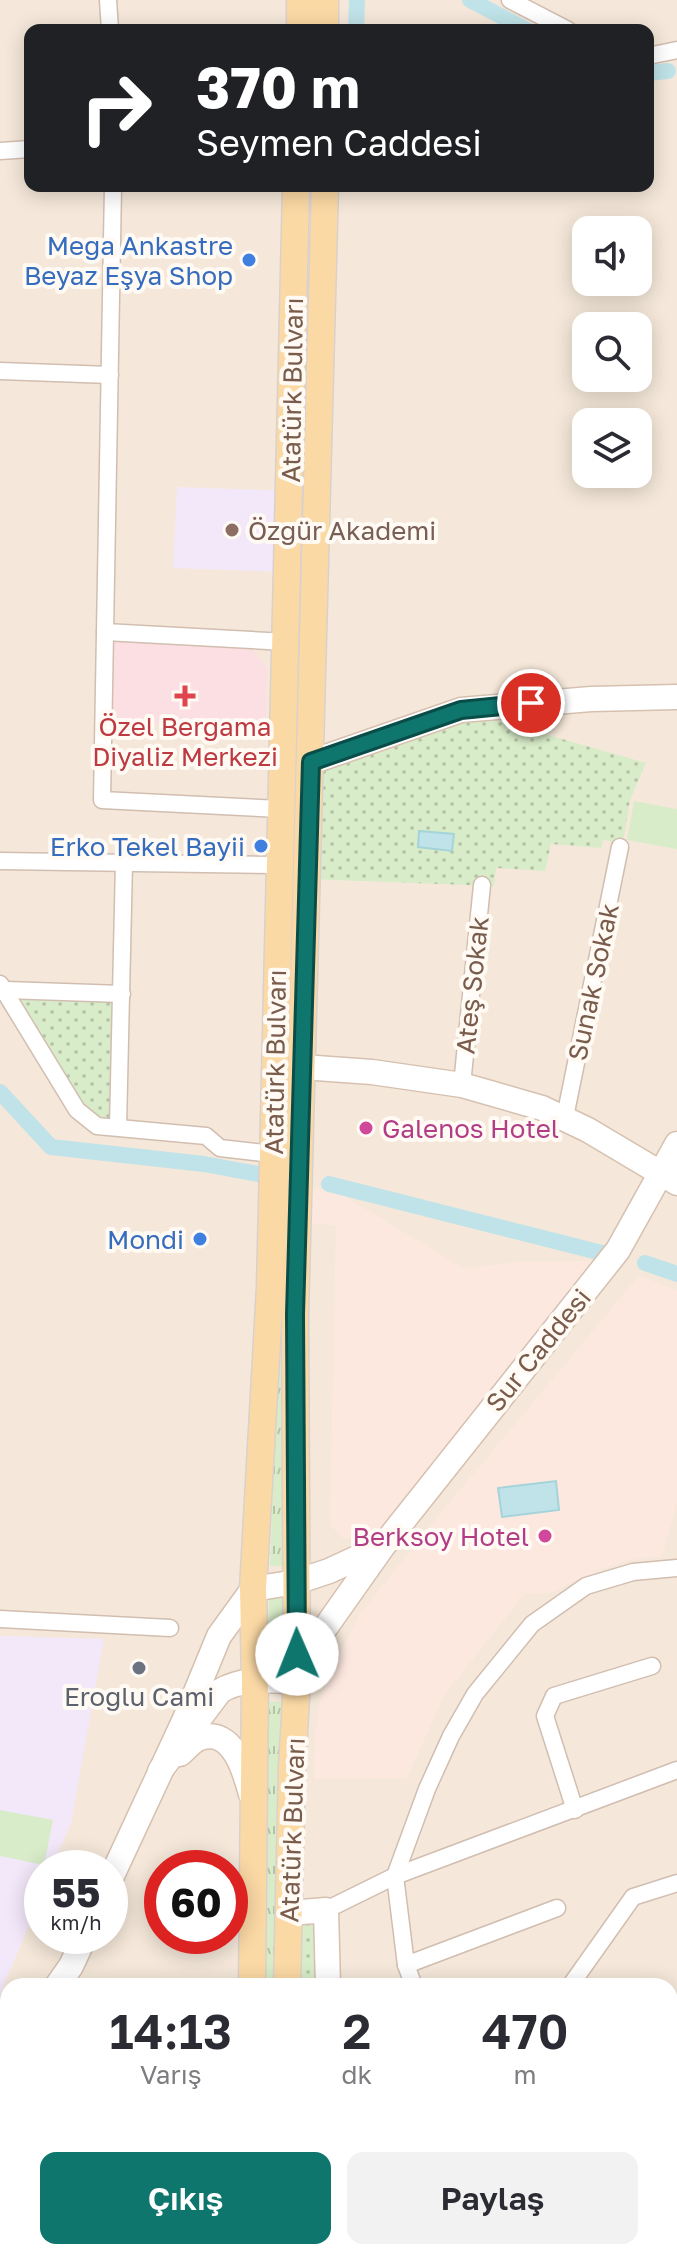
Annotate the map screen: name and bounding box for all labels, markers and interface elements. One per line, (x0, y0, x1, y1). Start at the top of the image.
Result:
text: 370 m (196, 53, 360, 120)
icon: right (64, 56, 168, 160)
text: Seymen Caddesi (196, 121, 482, 164)
map controls (572, 216, 652, 488)
button: sound (572, 216, 652, 296)
place label: Mega Ankastre Beyaz Eşya Shop (24, 230, 233, 291)
marker: Mega Ankastre Beyaz Eşya Shop (240, 251, 258, 269)
street label: Atatürk Bulvarı (275, 297, 309, 483)
button: search (572, 312, 652, 392)
button: layers (572, 408, 652, 488)
place label: Özgür Akademi (248, 515, 436, 546)
marker: Özgür Akademi (223, 521, 241, 539)
pin (497, 669, 565, 737)
icon: arrive (509, 681, 553, 725)
marker: Özel Bergama Diyaliz Merkezi (174, 685, 196, 707)
place label: Özel Bergama Diyaliz Merkezi (92, 711, 278, 772)
place label: Erko Tekel Bayii (50, 831, 245, 862)
marker: Erko Tekel Bayii (252, 837, 270, 855)
street label: Sunak Sokak (561, 900, 625, 1064)
street label: Ateş Sokak (449, 914, 495, 1055)
street label: Atatürk Bulvarı (258, 969, 292, 1155)
place label: Galenos Hotel (382, 1113, 559, 1144)
marker: Galenos Hotel (357, 1119, 375, 1137)
place label: Mondi (107, 1224, 184, 1255)
marker: Mondi (191, 1230, 209, 1248)
street label: Sur Caddesi (479, 1282, 597, 1418)
place label: Berksoy Hotel (353, 1521, 529, 1552)
marker: Berksoy Hotel (536, 1527, 554, 1545)
position arrow (255, 1612, 339, 1696)
marker: Eroğlu Cami (130, 1659, 148, 1677)
place label: Eroğlu Cami (64, 1681, 214, 1712)
street label: Atatürk Bulvarı (273, 1737, 311, 1923)
speed limit sign: 60 (144, 1850, 248, 1954)
text: 55 (52, 1868, 100, 1916)
text: km/h (51, 1910, 101, 1934)
text: 14:13 (110, 2002, 232, 2060)
text: 2 (342, 2002, 371, 2060)
text: 470 (482, 2002, 568, 2060)
text: Varış (140, 2059, 201, 2090)
text: dk (341, 2059, 372, 2090)
text: m (514, 2059, 537, 2090)
button: Çıkış (40, 2152, 331, 2244)
button: Paylaş (347, 2152, 638, 2244)

